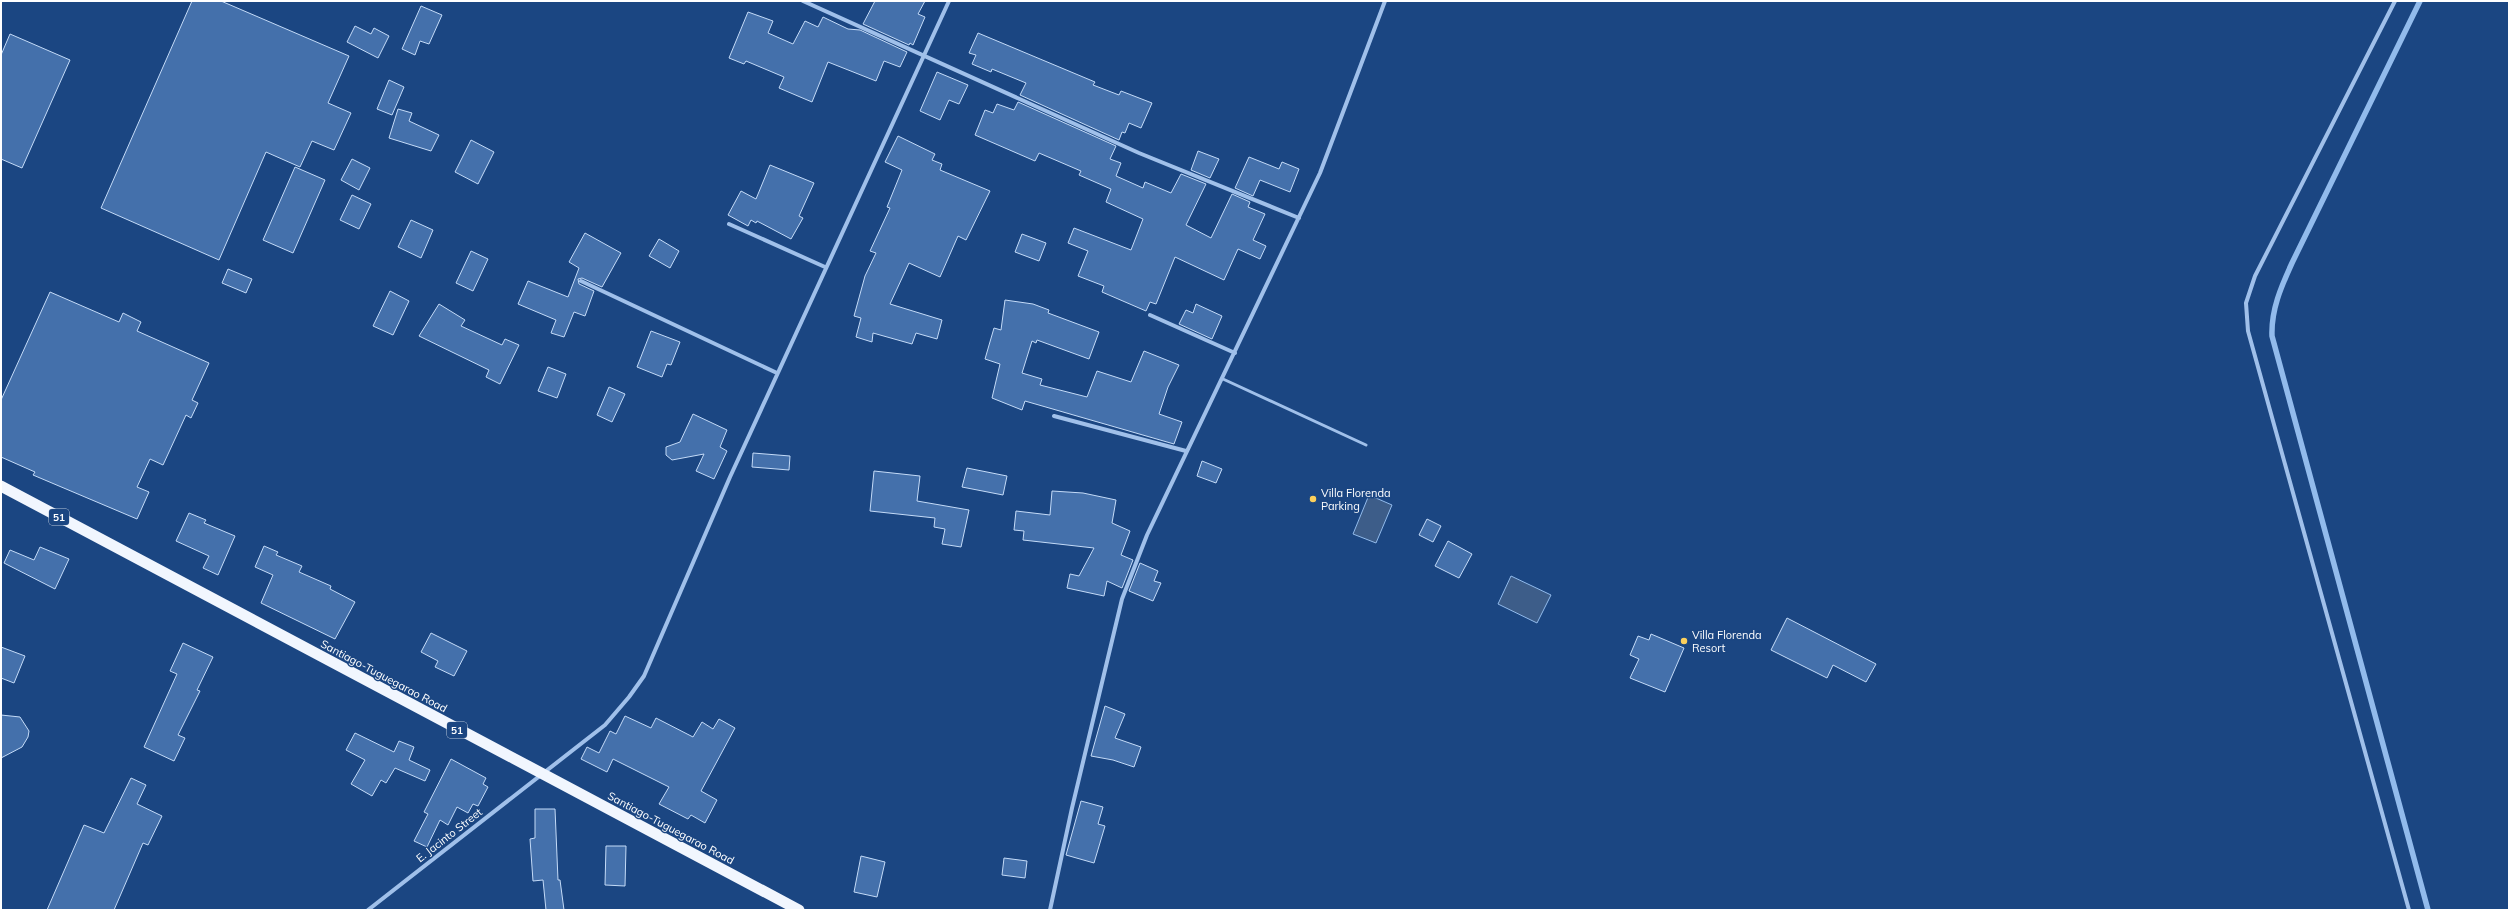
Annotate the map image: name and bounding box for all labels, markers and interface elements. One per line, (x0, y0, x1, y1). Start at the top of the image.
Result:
place label: Villa Florenda Parking (1321, 486, 1391, 513)
marker: Villa Florenda Parking (1308, 494, 1318, 504)
road number: 51 (49, 509, 69, 525)
place label: Villa Florenda Resort (1692, 628, 1762, 655)
marker: Villa Florenda Resort (1679, 636, 1689, 646)
street label: Santiago-Tuguegarao Road (318, 637, 450, 715)
road number: 51 (447, 722, 467, 738)
street label: Santiago-Tuguegarao Road (605, 789, 737, 867)
street label: E. Jacinto Street (413, 805, 485, 865)

